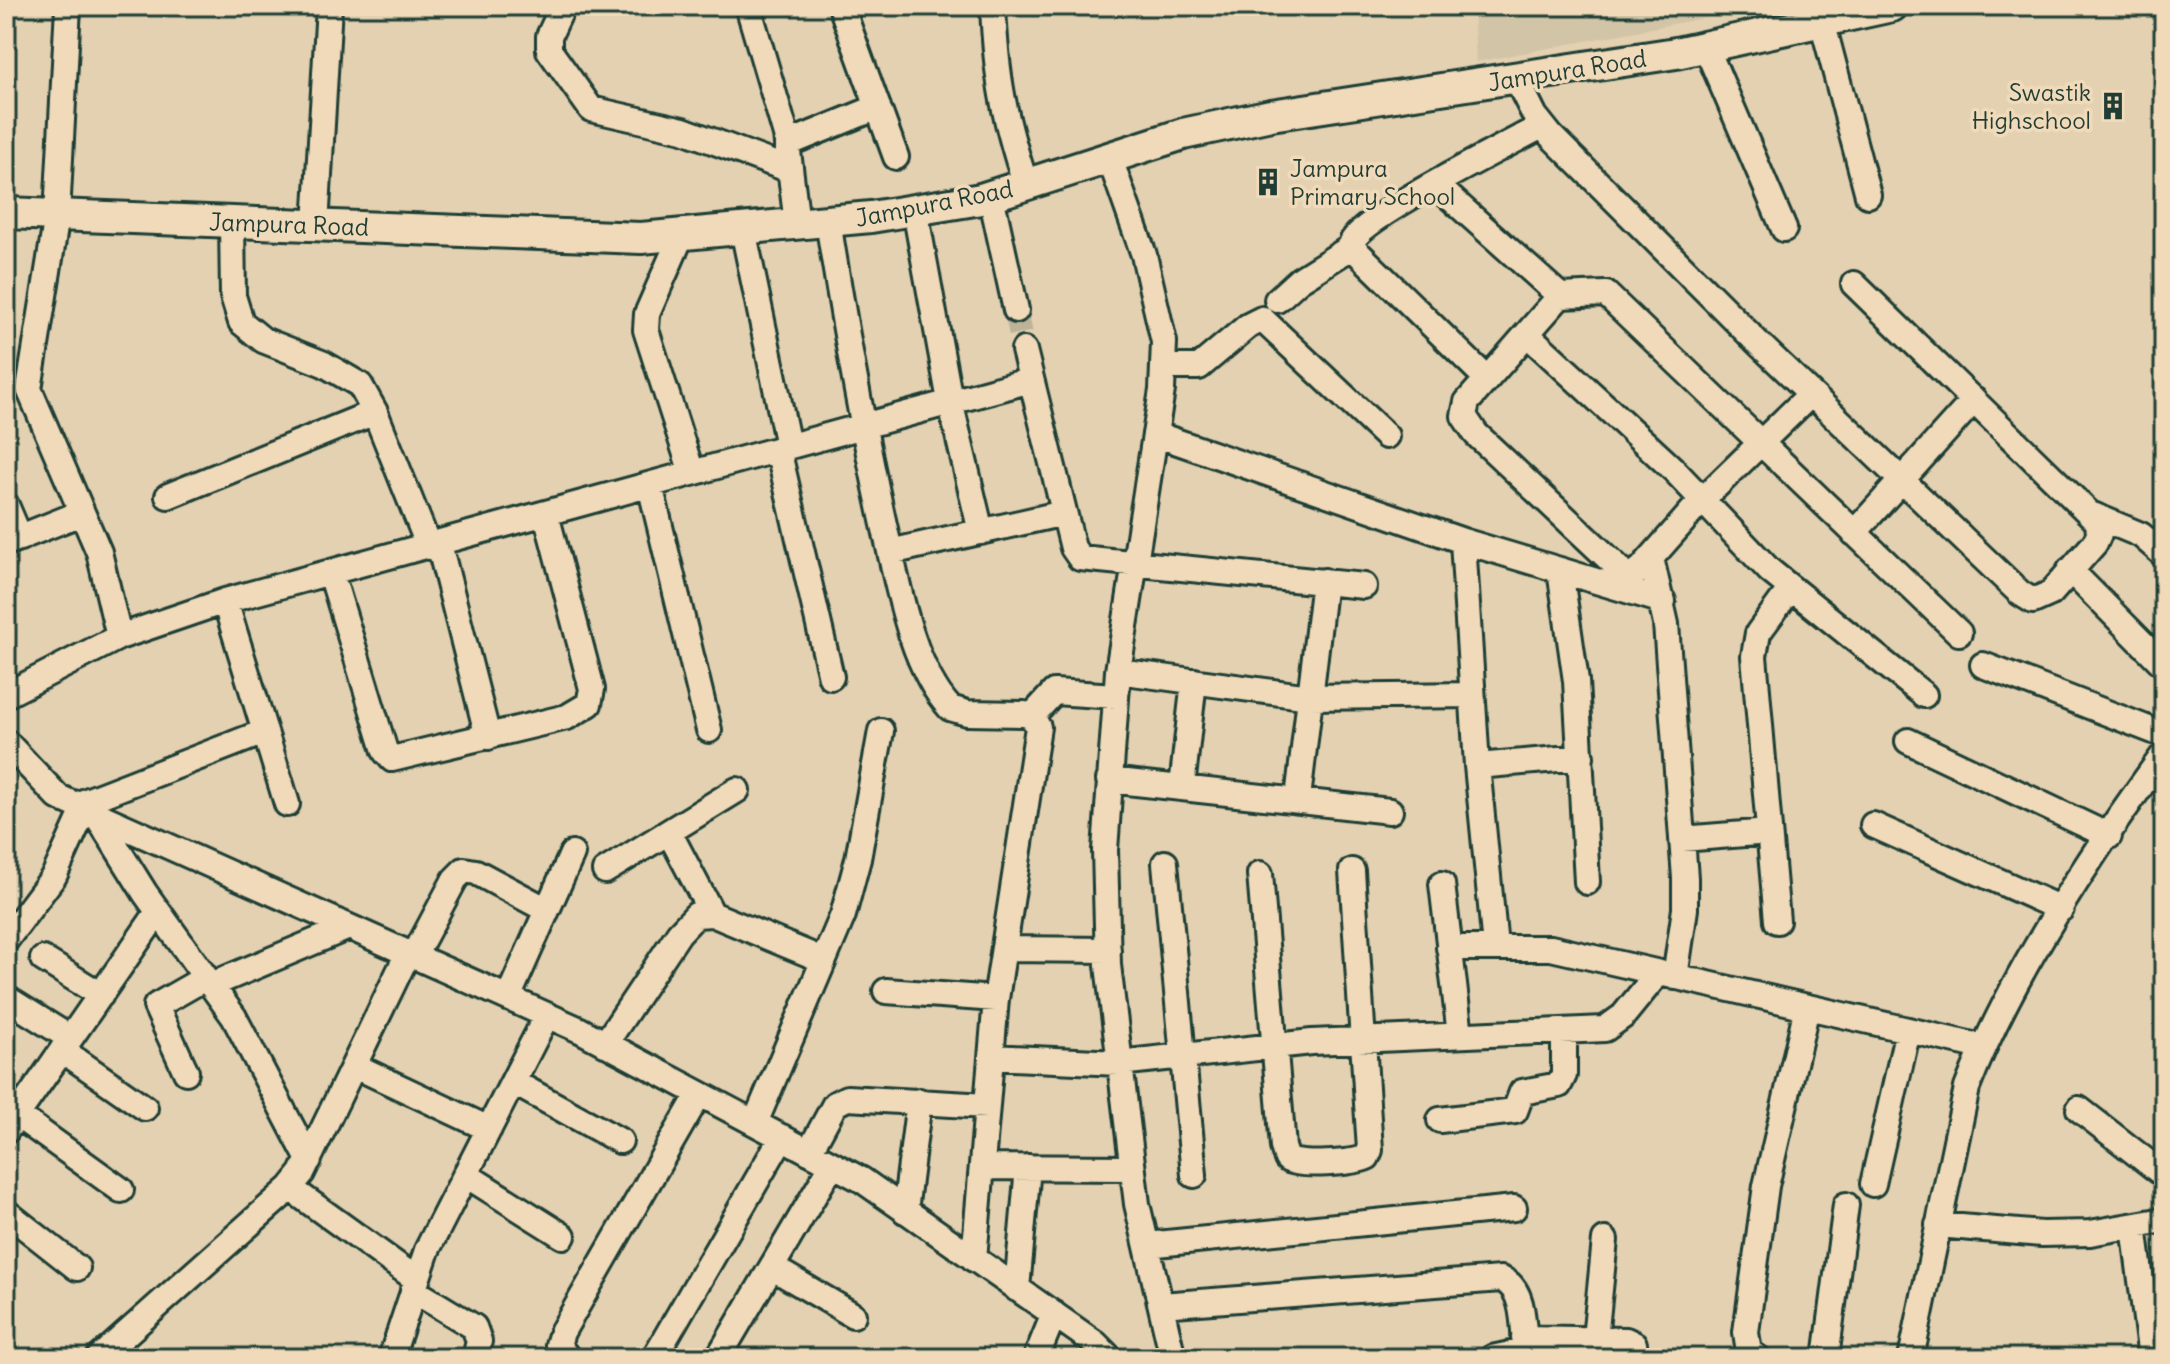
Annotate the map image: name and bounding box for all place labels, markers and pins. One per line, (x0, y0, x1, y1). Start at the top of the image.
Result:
place label: Swastik Highschool (1972, 77, 2091, 135)
building icon: Swastik Highschool (2098, 91, 2128, 121)
place label: Jampura Primary School (1290, 153, 1455, 211)
building icon: Jampura Primary School (1253, 167, 1283, 197)

